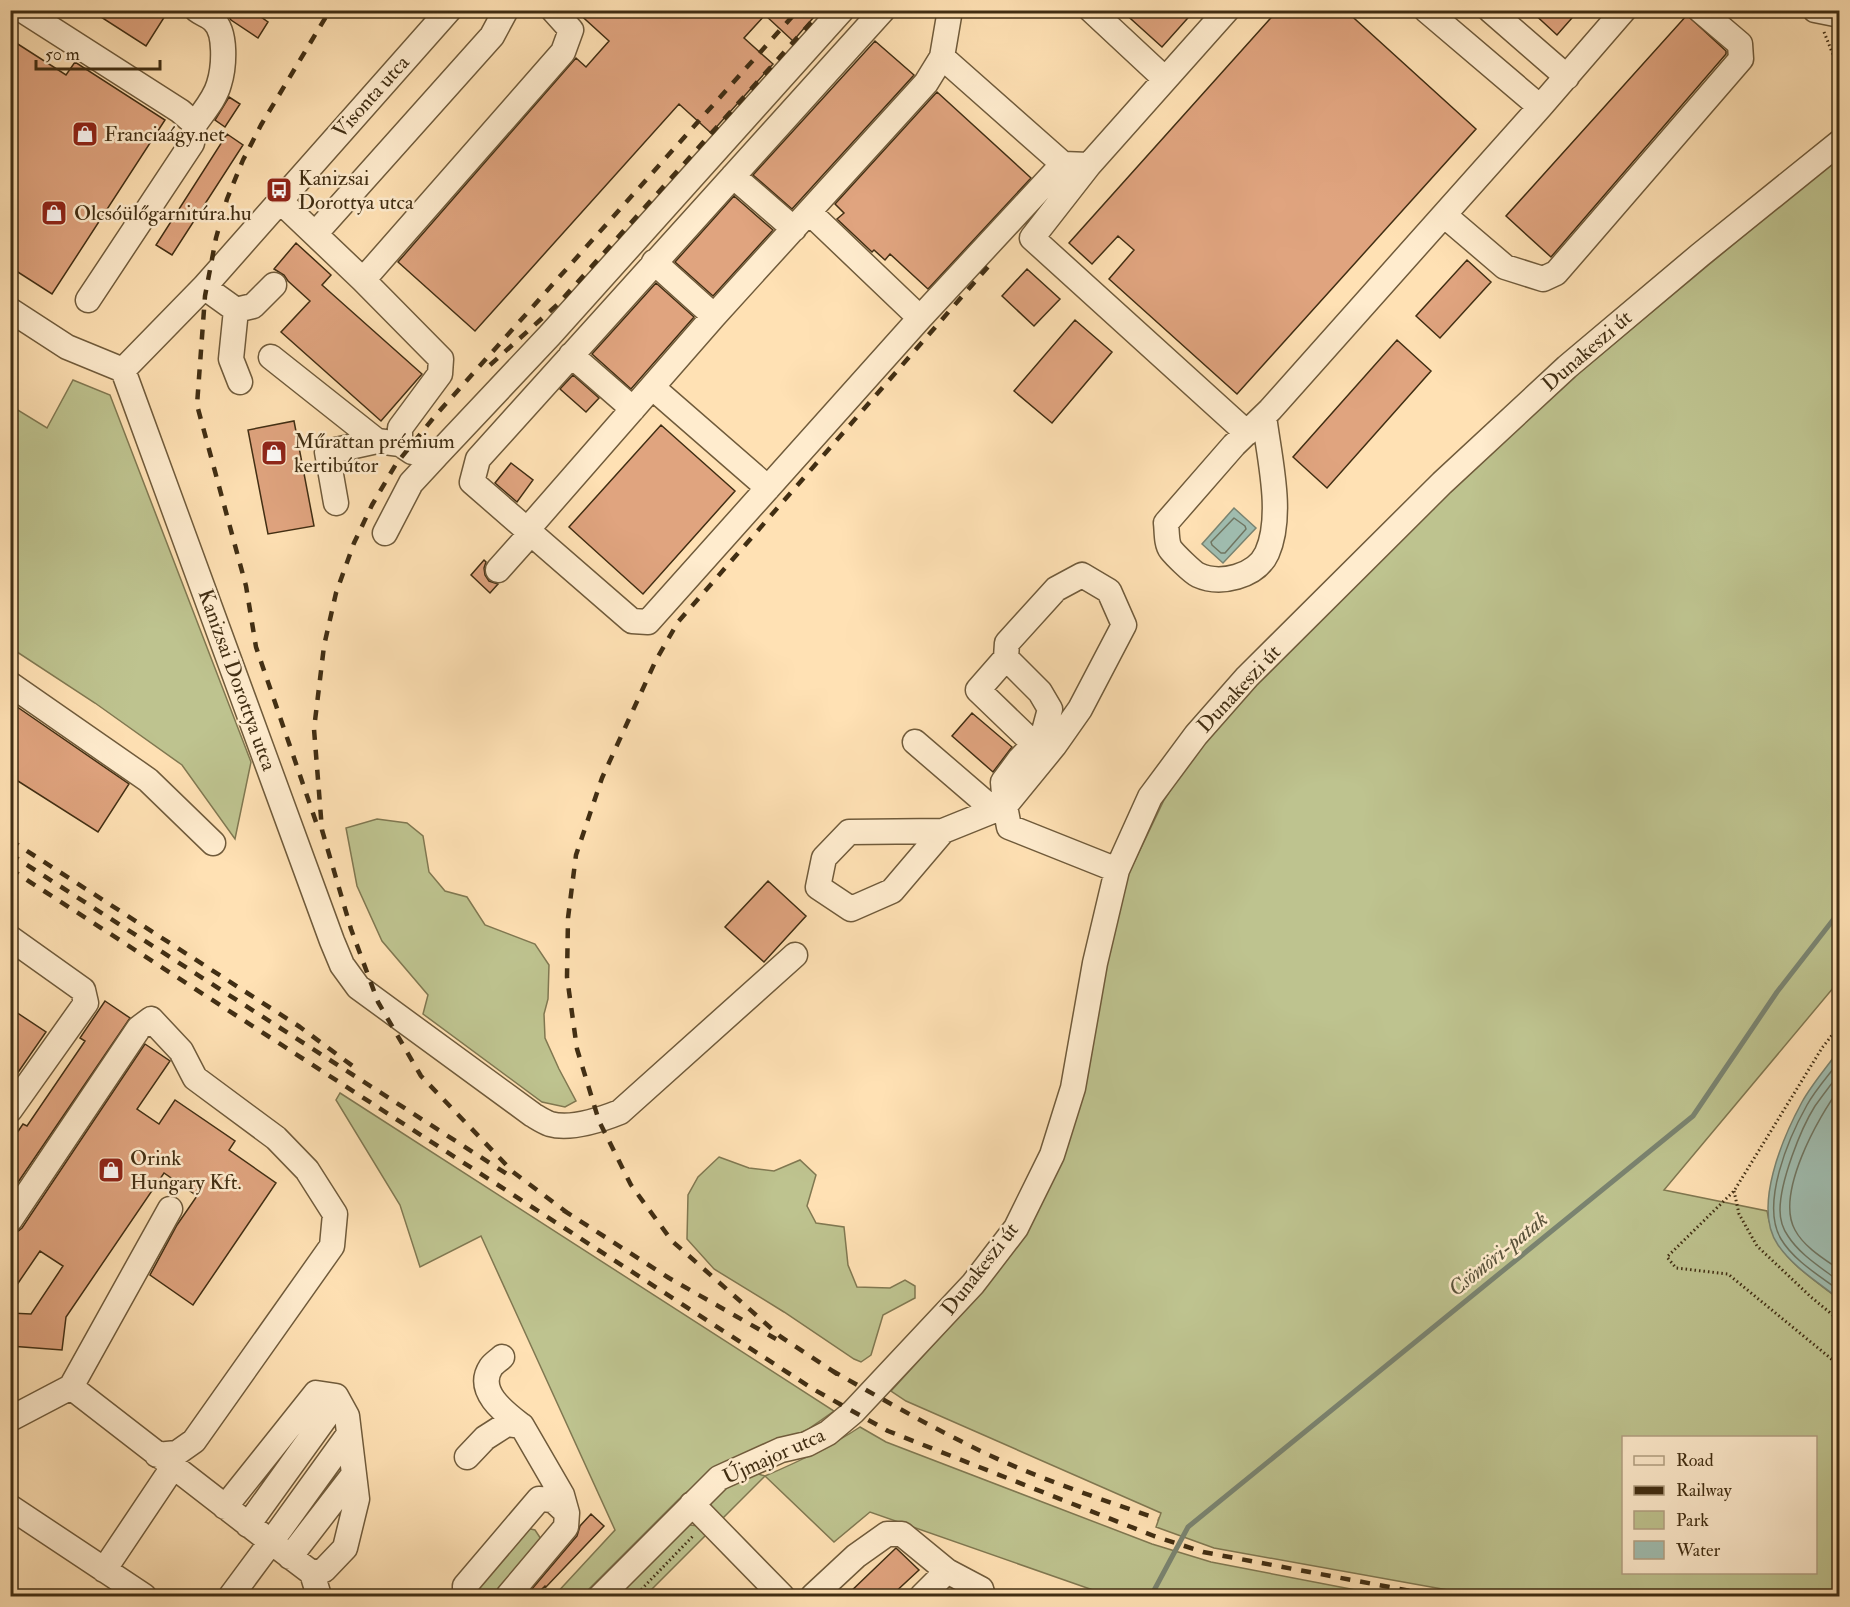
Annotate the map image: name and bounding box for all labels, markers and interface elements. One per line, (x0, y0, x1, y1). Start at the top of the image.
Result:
scale bar (36, 33, 160, 71)
text: 50 m (45, 43, 80, 66)
street label: Visonta utca (327, 49, 416, 144)
shop icon: Franciaágy.net (70, 119, 100, 149)
place label: Franciaágy.net (104, 121, 225, 148)
place label: Kanizsai Dorottya utca (298, 165, 414, 216)
bus stop icon: Kanizsai Dorottya utca (264, 175, 294, 205)
shop icon: Olcsóülőgarnitúra.hu (39, 198, 69, 228)
place label: Olcsóülőgarnitúra.hu (74, 200, 252, 227)
street label: Dunakeszi út (1536, 304, 1638, 398)
place label: Műrattan prémium kertibútor (294, 428, 455, 479)
shop icon: Műrattan prémium kertibútor (259, 438, 289, 468)
street label: Kanizsai Dorottya utca (192, 586, 283, 775)
street label: Dunakeszi út (1191, 639, 1287, 739)
place label: Orink Hungary Kft. (130, 1145, 242, 1196)
shop icon: Orink Hungary Kft. (96, 1155, 126, 1185)
water label: Csömöri-patak (1443, 1205, 1553, 1303)
street label: Dunakeszi út (935, 1217, 1025, 1321)
street label: Újmajor utca (719, 1421, 830, 1491)
legend (1622, 1436, 1817, 1574)
text: Road (1676, 1449, 1714, 1472)
text: Railway (1676, 1479, 1733, 1502)
text: Park (1676, 1509, 1709, 1532)
text: Water (1675, 1539, 1720, 1562)

